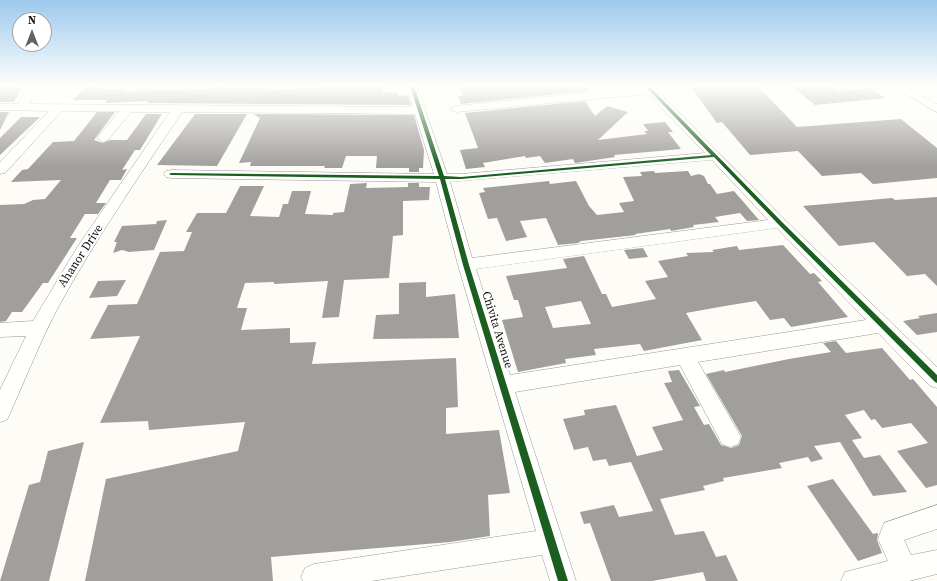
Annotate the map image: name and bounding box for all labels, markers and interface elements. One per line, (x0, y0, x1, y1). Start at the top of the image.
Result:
north arrow (12, 12, 52, 52)
text: N (28, 13, 36, 28)
street label: Ahanor Drive (55, 222, 107, 290)
street label: Chivita Avenue (478, 290, 516, 370)

